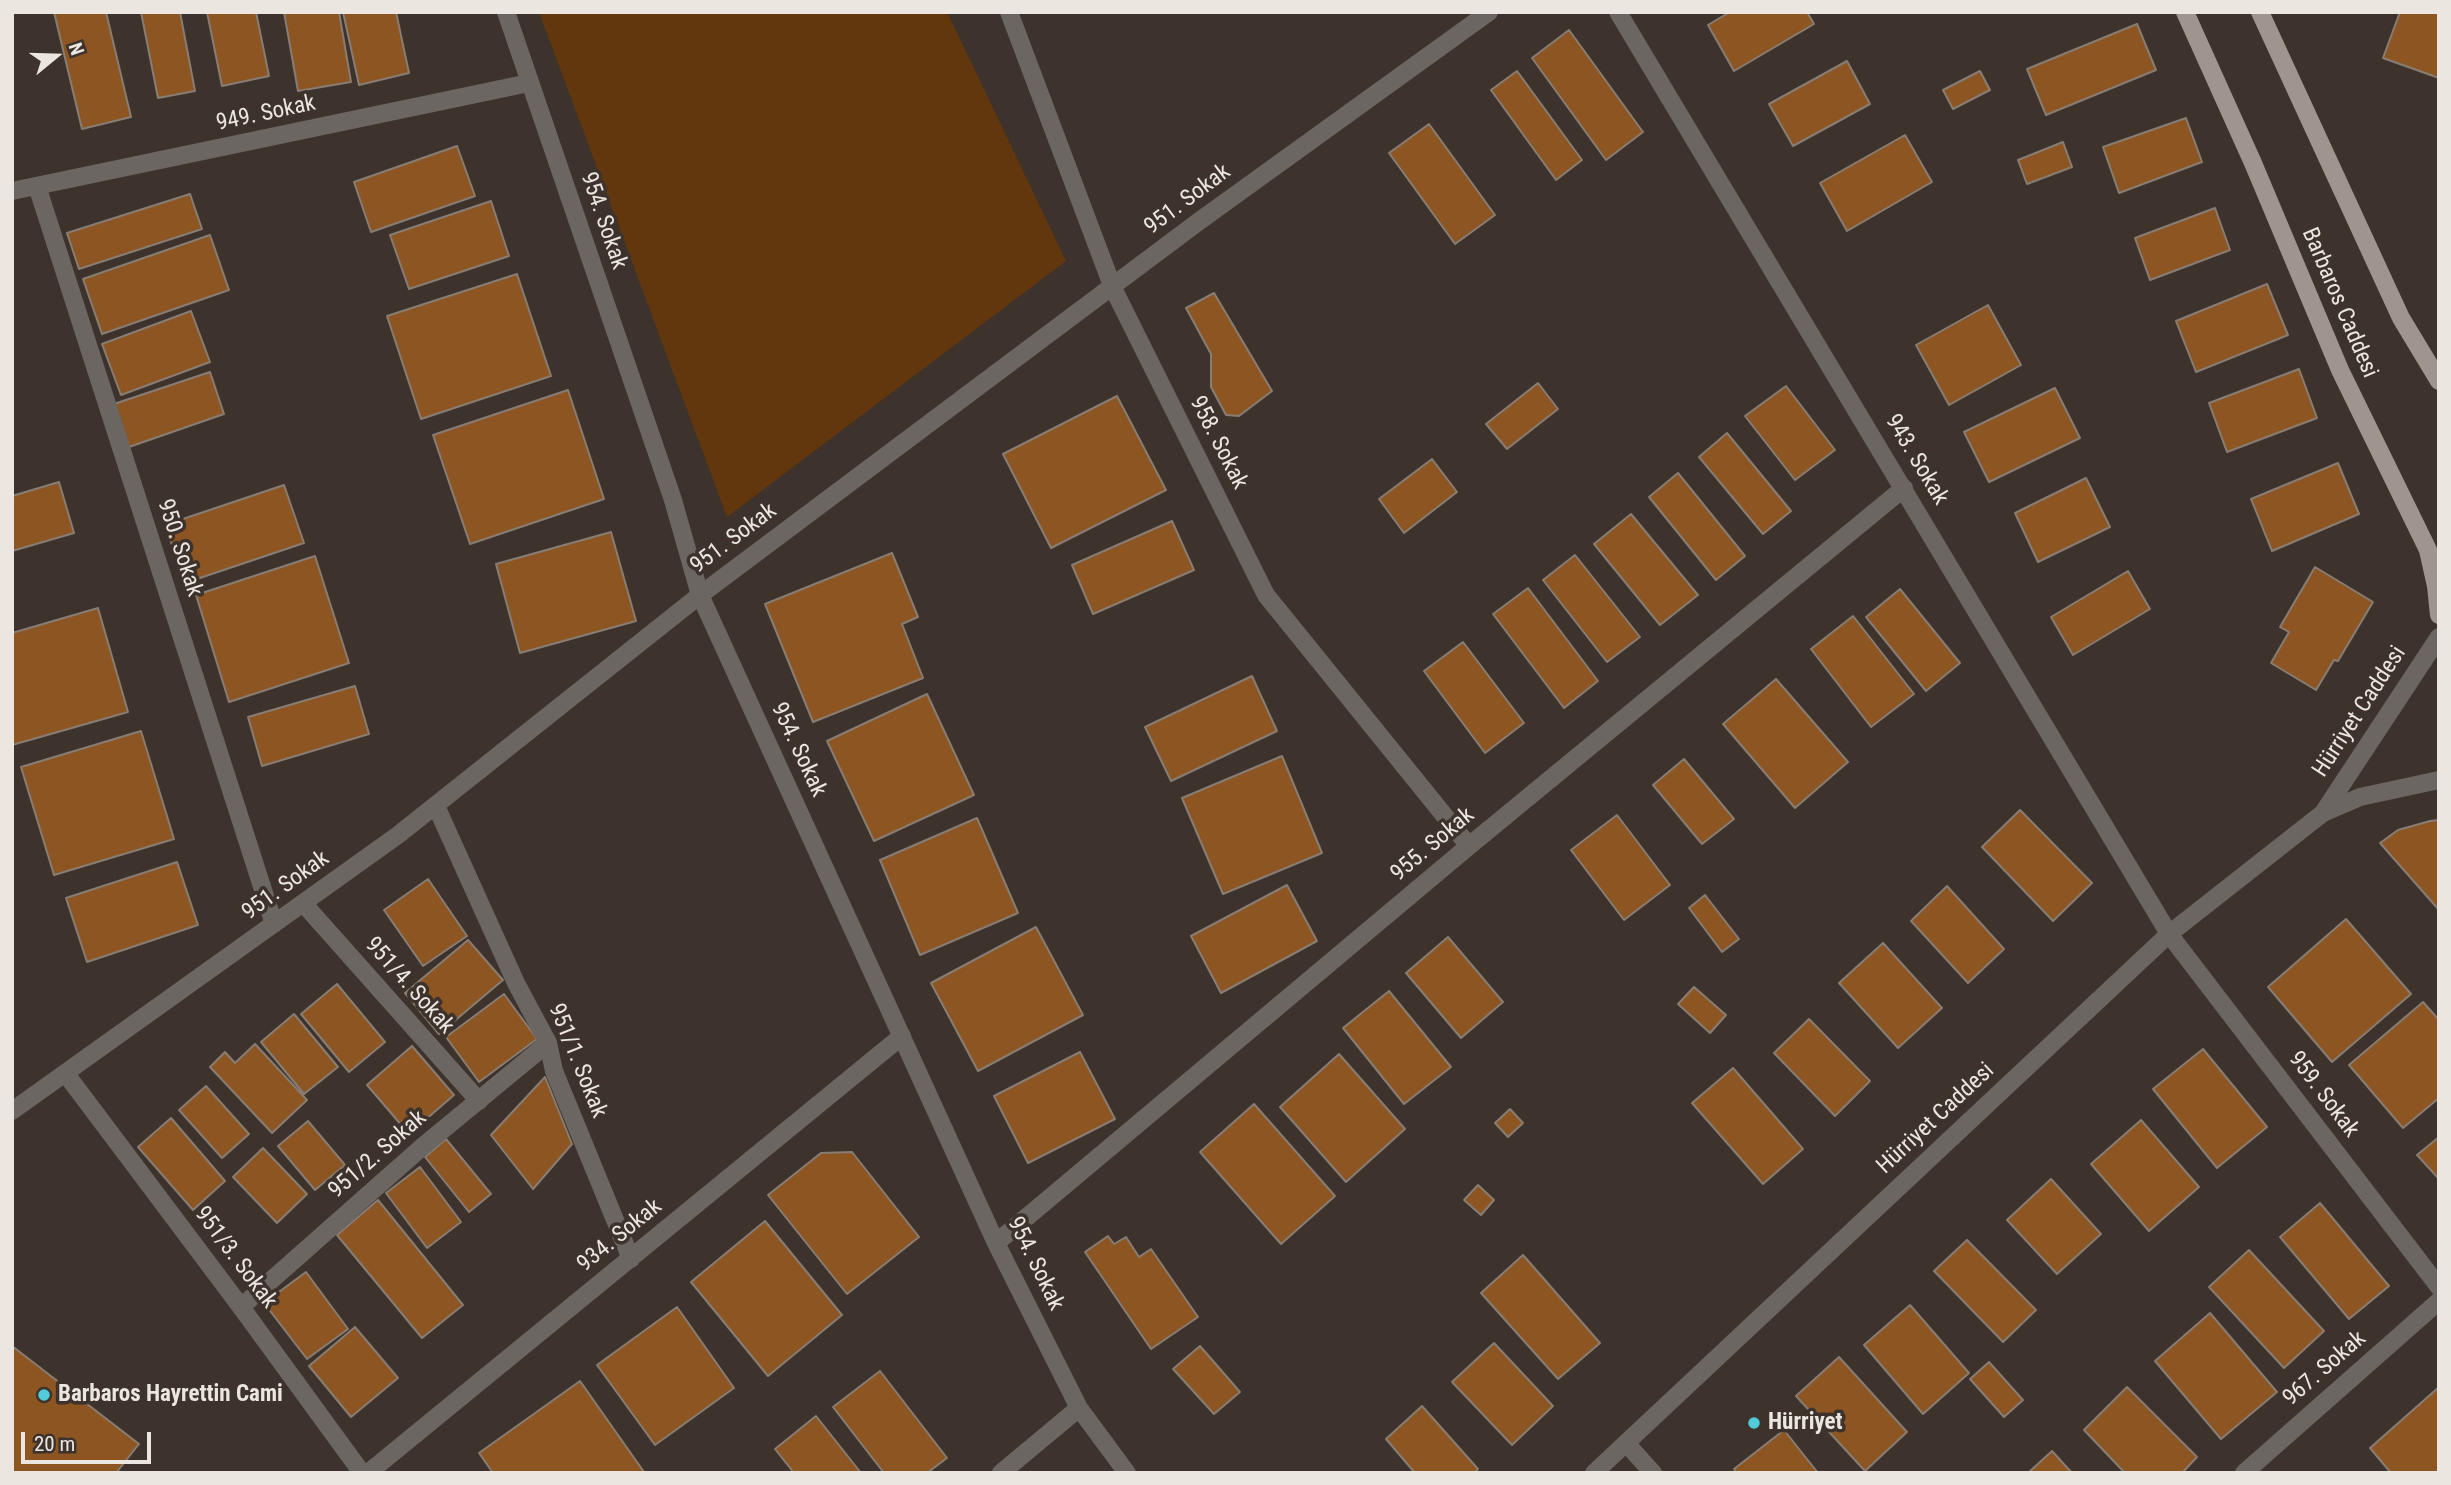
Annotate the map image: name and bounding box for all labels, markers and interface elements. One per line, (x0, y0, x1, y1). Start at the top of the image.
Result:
north arrow (21, 21, 91, 91)
text: N (64, 40, 89, 58)
street label: 949. Sokak (214, 90, 318, 138)
street label: 951. Sokak (1140, 159, 1236, 241)
street label: 954. Sokak (574, 169, 632, 273)
street label: Barbaros Caddesi (2295, 224, 2383, 382)
street label: 958. Sokak (1183, 392, 1253, 494)
street label: 943. Sokak (1878, 410, 1954, 510)
street label: 950. Sokak (150, 496, 208, 600)
street label: 951. Sokak (686, 498, 782, 580)
street label: Hürriyet Caddesi (2307, 641, 2413, 783)
street label: 954. Sokak (764, 699, 832, 801)
street label: 955. Sokak (1386, 802, 1480, 888)
street label: 951. Sokak (237, 845, 335, 927)
street label: 951/4. Sokak (358, 932, 460, 1040)
street label: 951/1. Sokak (542, 1000, 612, 1122)
street label: 959. Sokak (2282, 1047, 2364, 1143)
street label: Hürriyet Caddesi (1872, 1058, 2000, 1180)
street label: 951/2. Sokak (323, 1105, 433, 1205)
street label: 934. Sokak (572, 1194, 668, 1278)
street label: 951/3. Sokak (188, 1202, 282, 1314)
street label: 954. Sokak (1001, 1213, 1069, 1315)
street label: 967. Sokak (2278, 1326, 2372, 1412)
place label: Barbaros Hayrettin Cami (58, 1381, 283, 1409)
marker: Barbaros Hayrettin Cami (36, 1387, 52, 1403)
place label: Hürriyet (1768, 1409, 1843, 1437)
marker: Hürriyet (1746, 1415, 1762, 1431)
scale bar (24, 1418, 154, 1462)
text: 20 m (34, 1432, 75, 1456)

